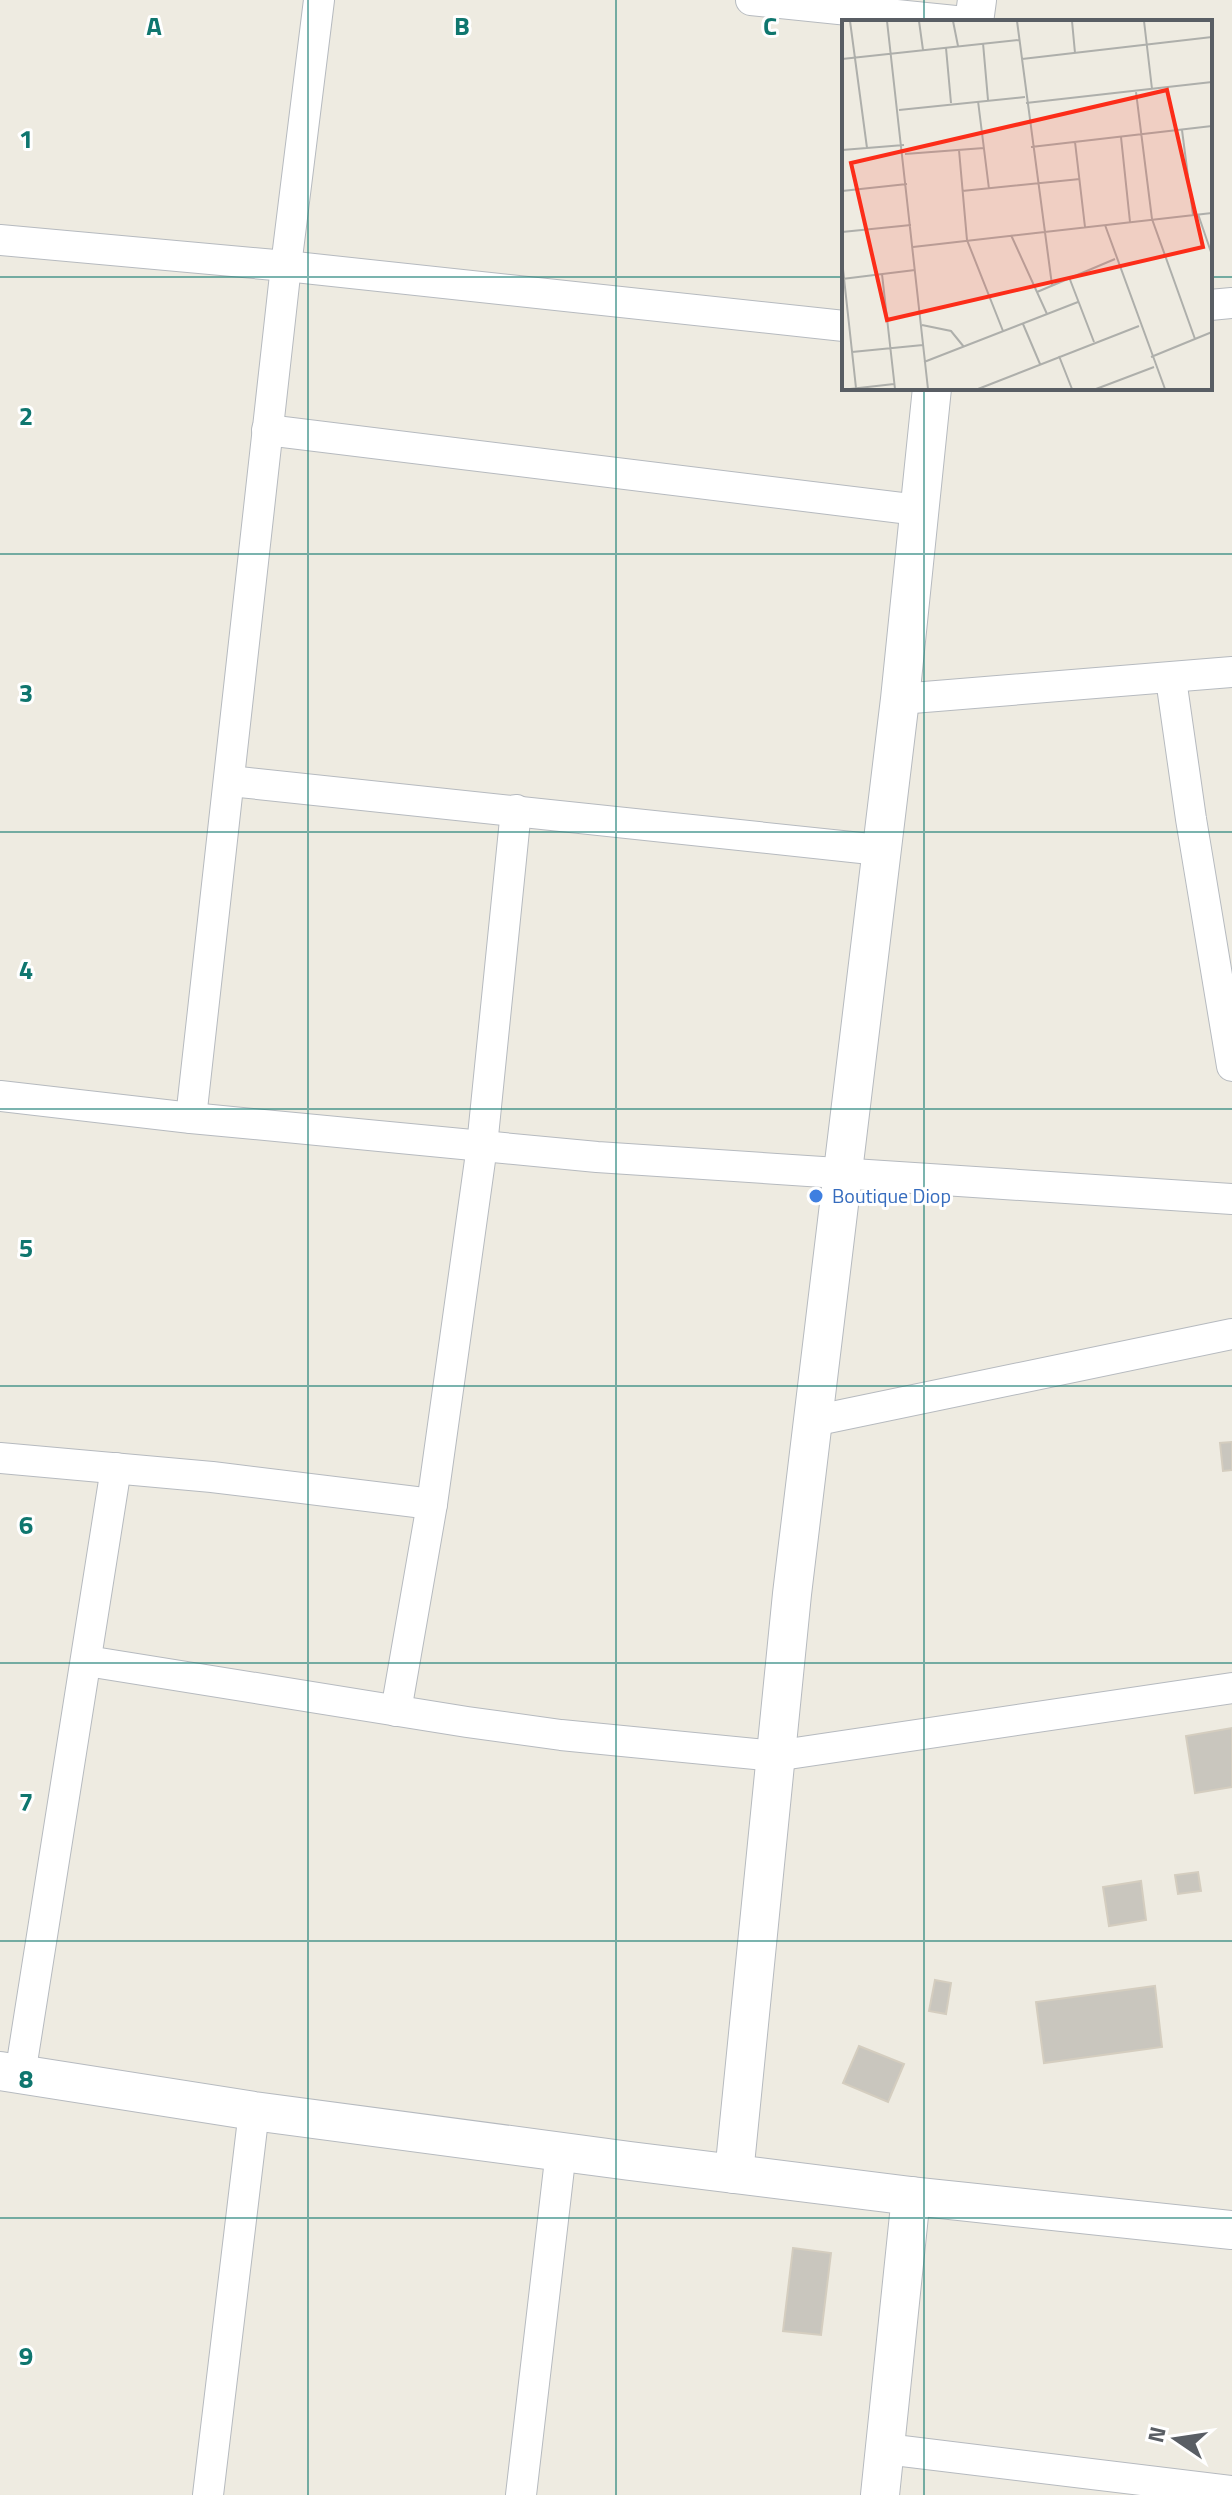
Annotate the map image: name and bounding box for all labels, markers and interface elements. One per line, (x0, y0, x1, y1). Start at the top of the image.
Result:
text: A (146, 6, 162, 45)
text: B (454, 6, 470, 45)
text: C (763, 6, 777, 45)
inset map (842, 20, 1212, 390)
text: 1 (19, 119, 33, 158)
text: 2 (19, 396, 33, 435)
text: 3 (19, 673, 33, 712)
text: 4 (19, 950, 33, 989)
place label: Boutique Diop (832, 1180, 951, 1211)
marker: Boutique Diop (807, 1187, 825, 1205)
text: 5 (19, 1228, 33, 1267)
text: 6 (19, 1505, 33, 1544)
text: 7 (19, 1782, 33, 1821)
text: 8 (19, 2059, 33, 2098)
text: 9 (19, 2336, 33, 2375)
north arrow (1136, 2399, 1216, 2479)
text: N (1138, 2423, 1175, 2446)

